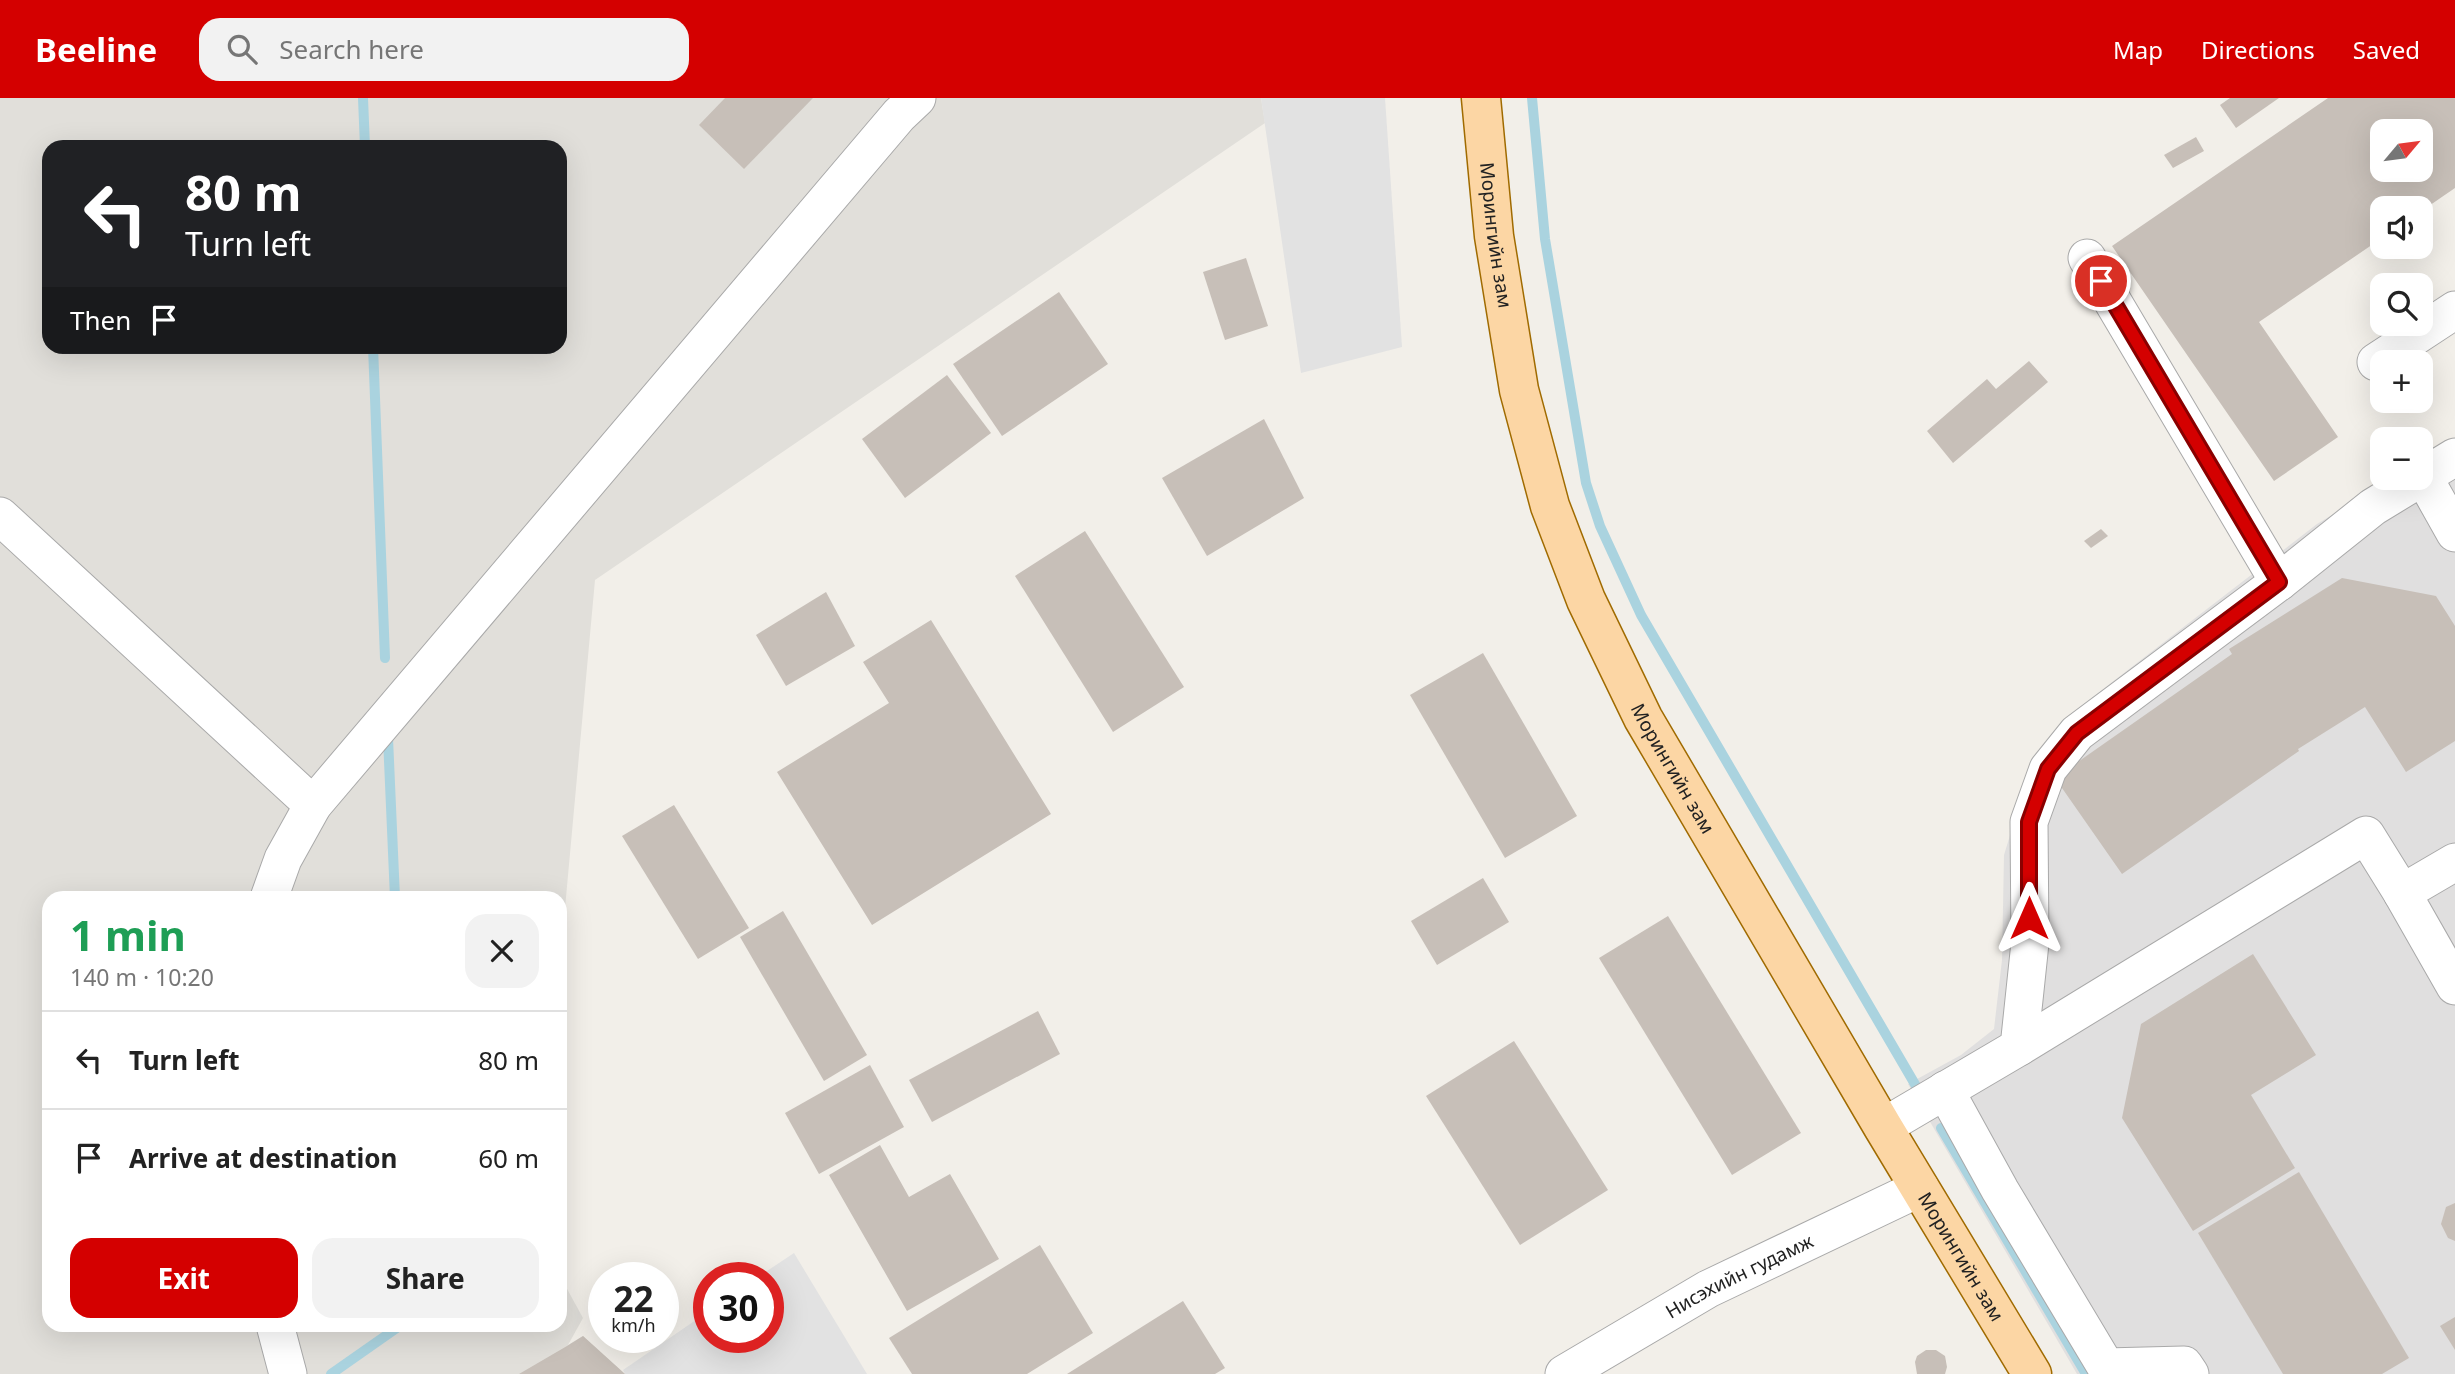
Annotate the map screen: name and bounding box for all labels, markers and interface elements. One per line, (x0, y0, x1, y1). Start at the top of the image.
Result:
search box (199, 18, 689, 81)
text: Beeline (35, 27, 157, 72)
icon: search (223, 30, 261, 68)
text: Search here (279, 31, 424, 67)
text: Map (2113, 33, 2163, 66)
text: Directions (2201, 33, 2315, 66)
text: Saved (2353, 33, 2420, 66)
north arrow (2370, 119, 2432, 182)
map controls (2370, 119, 2433, 490)
text: 80 m (185, 159, 302, 225)
street label: Морингийн зам (1474, 161, 1518, 310)
icon: left (70, 168, 161, 259)
button: sound (2370, 196, 2433, 259)
text: Turn left (185, 222, 311, 265)
pin (2071, 251, 2131, 311)
icon: arrive (2082, 262, 2120, 300)
button: search (2370, 273, 2433, 336)
icon: arrive (145, 301, 183, 339)
text: Then (70, 302, 131, 338)
button: + (2370, 350, 2433, 413)
button: − (2370, 427, 2433, 490)
street label: Морингийн зам (1625, 699, 1721, 838)
position arrow (1992, 881, 2066, 955)
text: 1 min (70, 906, 186, 963)
button: close (465, 914, 539, 988)
text: 140 m · 10:20 (70, 961, 214, 993)
icon: left (70, 1041, 108, 1079)
text: Turn left (129, 1042, 240, 1078)
text: 80 m (478, 1042, 539, 1078)
icon: arrive (70, 1139, 108, 1177)
text: Arrive at destination (129, 1140, 398, 1176)
text: 60 m (478, 1140, 539, 1176)
street label: Морингийн зам (1912, 1187, 2010, 1326)
street label: Нисэхийн гудамж (1661, 1228, 1818, 1324)
button: Exit (70, 1238, 298, 1318)
button: Share (312, 1238, 539, 1318)
speed limit sign: 30 (693, 1262, 784, 1353)
text: 22 (613, 1275, 654, 1322)
text: km/h (611, 1313, 656, 1337)

